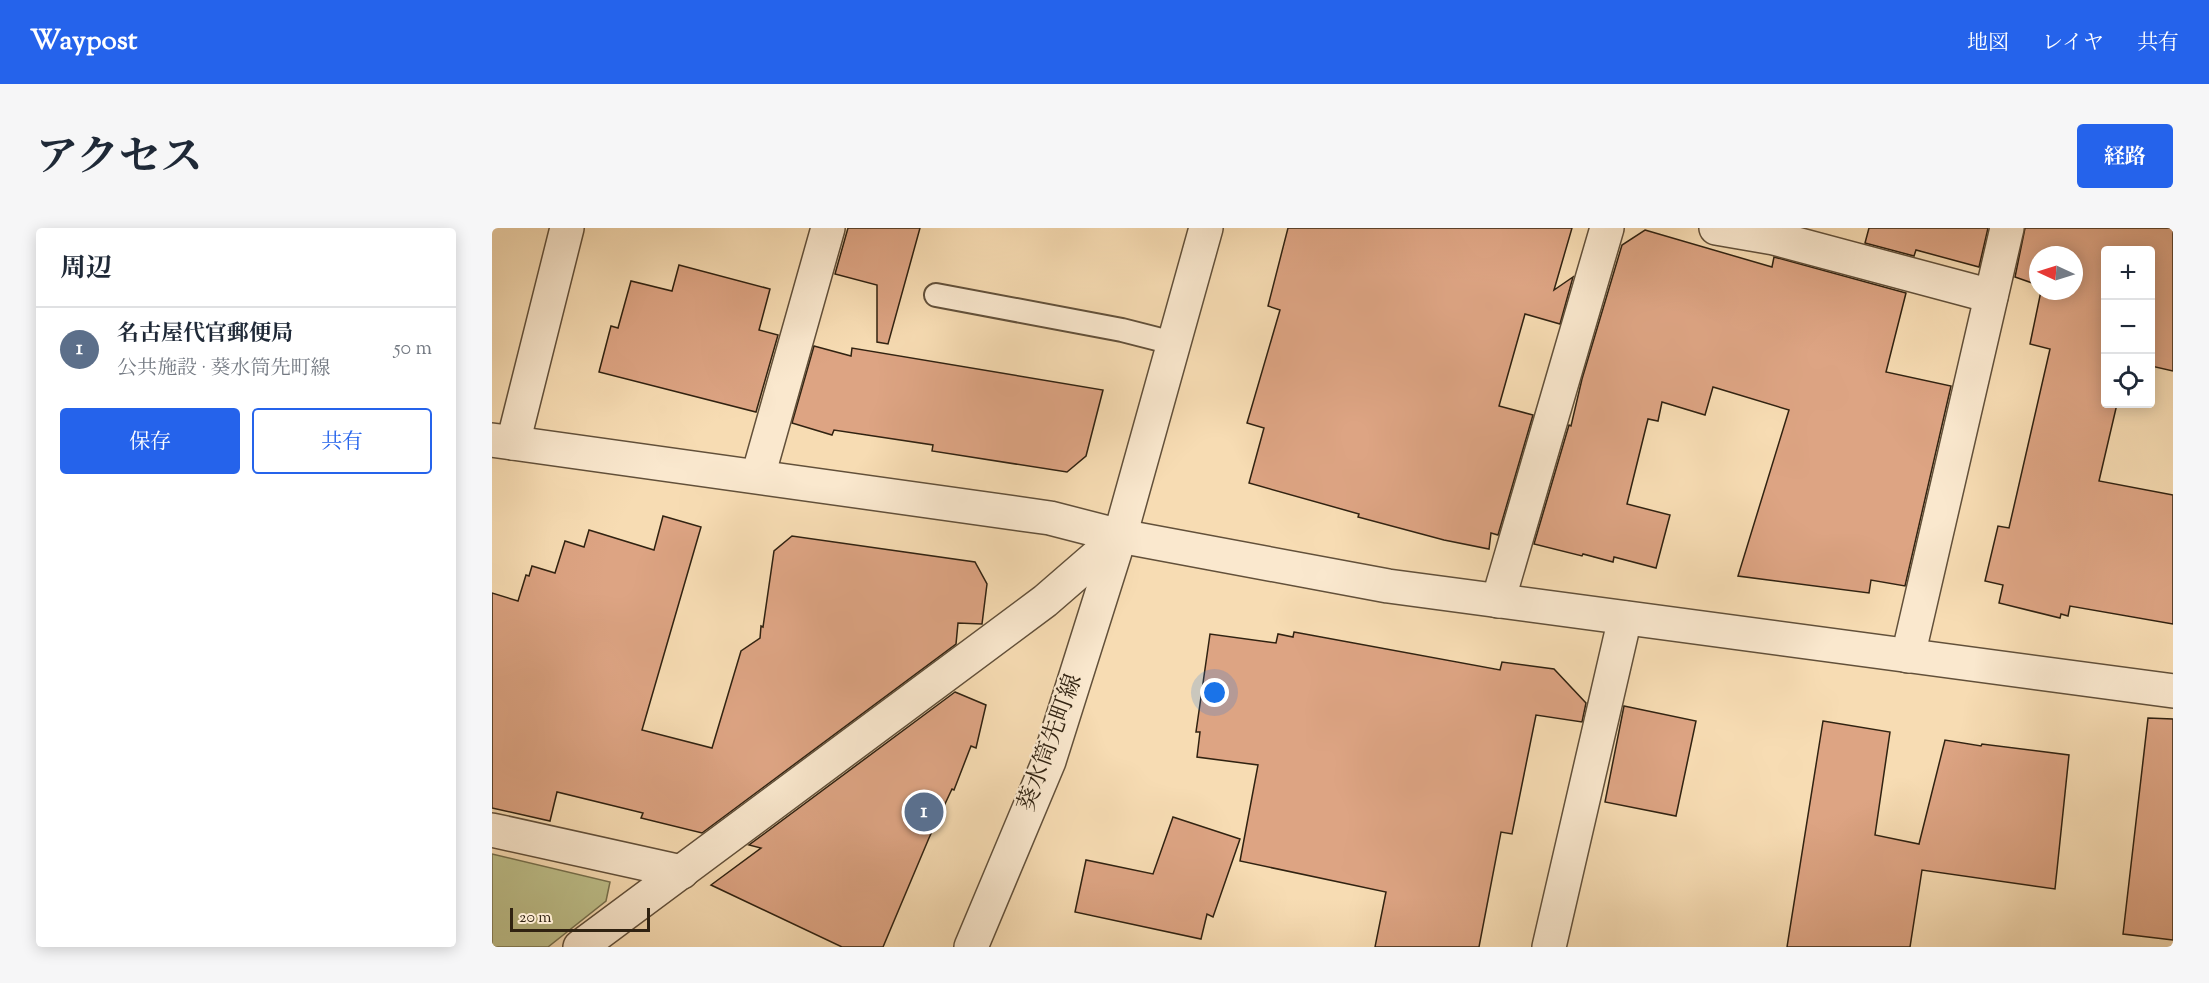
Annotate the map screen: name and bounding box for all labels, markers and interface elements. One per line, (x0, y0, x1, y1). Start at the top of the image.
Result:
text: Waypost (30, 22, 137, 62)
text: 地図 (1967, 29, 2009, 59)
text: レイヤ (2042, 29, 2104, 59)
text: 共有 (2137, 29, 2179, 59)
button: 経路 (2077, 124, 2173, 188)
text: アクセス (36, 130, 203, 190)
north arrow (2029, 246, 2083, 300)
map controls (2101, 246, 2155, 408)
button: + (2101, 246, 2155, 300)
text: 周辺 (60, 251, 112, 288)
button: − (2101, 300, 2155, 354)
text: 名古屋代官郵便局 (117, 319, 293, 351)
text: 1 (76, 335, 83, 364)
text: 50 m (394, 335, 432, 364)
button: locate (2101, 354, 2155, 408)
text: 公共施設 · 葵水筒先町線 (117, 355, 331, 384)
button: 保存 (60, 408, 240, 474)
button: 共有 (252, 408, 432, 474)
street label: 葵水筒先町線 (1010, 670, 1092, 816)
your location (1200, 678, 1229, 707)
pin: 1 (904, 790, 944, 834)
scale bar (510, 905, 650, 932)
text: 20 m (519, 907, 552, 930)

